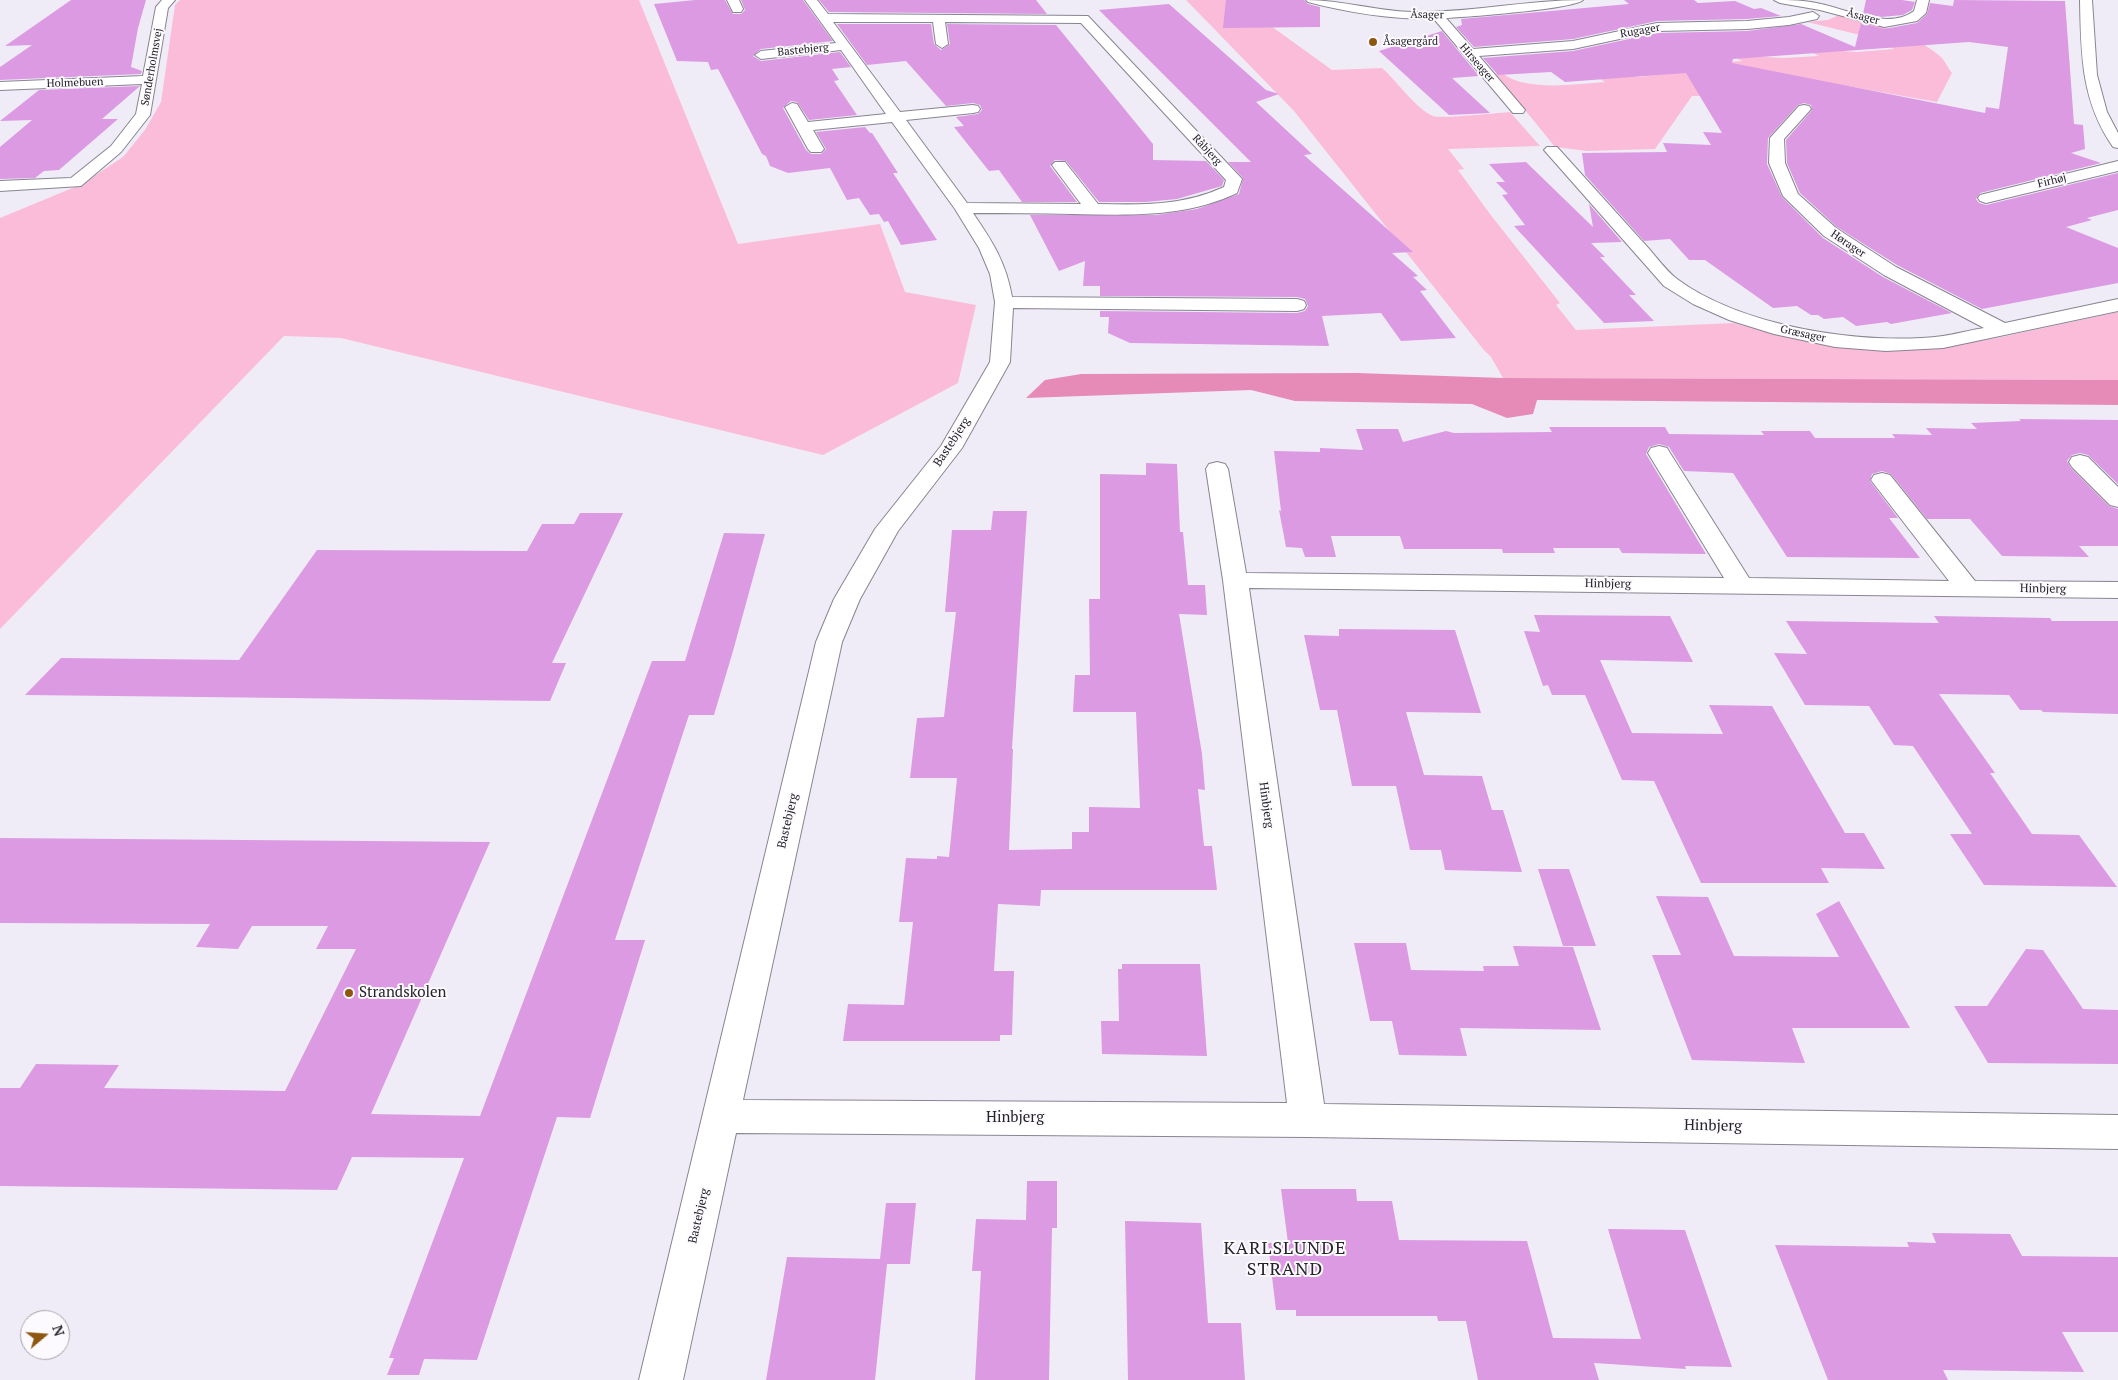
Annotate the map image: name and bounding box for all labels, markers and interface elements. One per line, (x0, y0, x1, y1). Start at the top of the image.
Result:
street label: Åsager (1845, 6, 1881, 28)
street label: Åsager (1410, 8, 1444, 22)
street label: Rugager (1619, 21, 1661, 41)
street label: Sønderholmsvej (139, 27, 165, 107)
place label: Åsagergård (1383, 35, 1438, 49)
marker: Åsagergård (1367, 36, 1379, 48)
street label: Bastebjerg (777, 41, 829, 59)
street label: Hirseager (1457, 41, 1497, 85)
street label: Holmebuen (46, 75, 104, 91)
street label: Råbjerg (1189, 132, 1225, 168)
street label: Firhøj (2036, 171, 2068, 191)
street label: Hørager (1828, 228, 1868, 260)
street label: Græsager (1779, 323, 1827, 345)
street label: Bastebjerg (931, 415, 973, 469)
street label: Hinbjerg (1585, 576, 1631, 592)
street label: Hinbjerg (2020, 581, 2066, 597)
street label: Hinbjerg (1256, 781, 1276, 829)
street label: Bastebjerg (775, 792, 801, 850)
place label: Strandskolen (359, 984, 446, 1002)
marker: Strandskolen (343, 987, 355, 999)
street label: Hinbjerg (986, 1109, 1044, 1127)
street label: Hinbjerg (1684, 1116, 1742, 1136)
street label: Bastebjerg (686, 1187, 712, 1245)
district label: KARLSLUNDE STRAND (1222, 1238, 1348, 1280)
north arrow (20, 1310, 70, 1360)
text: N (48, 1323, 69, 1339)

